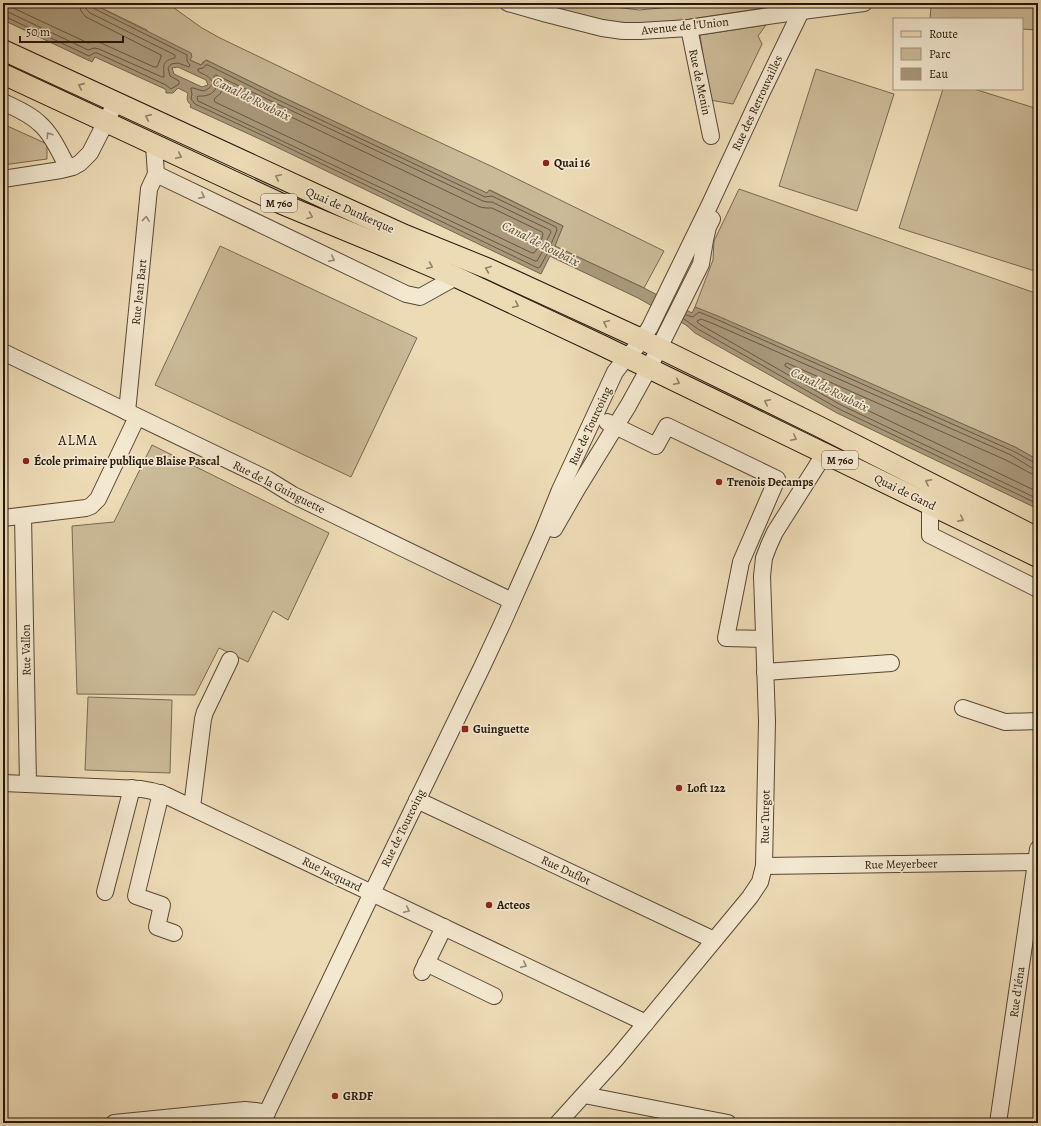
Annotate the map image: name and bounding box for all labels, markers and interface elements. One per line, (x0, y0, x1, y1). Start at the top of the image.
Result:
street label: Avenue de l'Union (640, 13, 730, 39)
scale bar (20, 18, 123, 44)
legend (893, 18, 1023, 90)
text: 50 m (26, 24, 50, 40)
text: Route (929, 26, 958, 42)
text: Parc (929, 46, 951, 62)
street label: Rue de Menin (685, 47, 715, 117)
street label: Rue des Retrouvailles (728, 52, 786, 153)
text: Eau (929, 66, 948, 82)
water label: Canal de Roubaix (210, 72, 294, 125)
one-way arrow (78, 83, 85, 91)
one-way arrow (144, 114, 152, 122)
one-way arrow (47, 132, 54, 139)
one-way arrow (175, 151, 183, 159)
place label: Quai 16 (554, 155, 590, 171)
marker: Quai 16 (541, 158, 551, 168)
one-way arrow (275, 174, 283, 182)
street label: Quai de Dunkerque (303, 183, 397, 237)
one-way arrow (198, 191, 206, 199)
road number: M 760 (261, 194, 297, 212)
one-way arrow (306, 211, 314, 219)
one-way arrow (141, 215, 150, 222)
water label: Canal de Roubaix (499, 217, 583, 271)
one-way arrow (328, 254, 335, 262)
street label: Rue Jean Bart (128, 258, 150, 326)
one-way arrow (426, 261, 434, 269)
one-way arrow (485, 266, 493, 274)
one-way arrow (512, 300, 520, 308)
one-way arrow (603, 320, 611, 328)
water label: Canal de Roubaix (788, 363, 872, 416)
one-way arrow (673, 377, 680, 385)
street label: Rue de Tourcoing (565, 384, 615, 468)
one-way arrow (764, 399, 771, 406)
district label: ALMA (57, 431, 98, 450)
one-way arrow (790, 433, 797, 441)
road number: M 760 (822, 451, 858, 469)
place label: École primaire publique Blaise Pascal (34, 453, 221, 469)
marker: École primaire publique Blaise Pascal (21, 456, 31, 466)
street label: Rue de la Guinguette (230, 457, 328, 517)
street label: Quai de Gand (871, 470, 939, 514)
place label: Trenois Decamps (727, 474, 814, 490)
marker: Trenois Decamps (714, 477, 724, 487)
one-way arrow (925, 480, 933, 487)
one-way arrow (957, 514, 965, 522)
street label: Rue Vallon (18, 624, 34, 676)
place label: Guinguette (473, 721, 530, 737)
marker: Guinguette (460, 724, 470, 734)
place label: Loft 122 (687, 780, 726, 796)
marker: Loft 122 (674, 783, 684, 793)
street label: Rue de Tourcoing (377, 786, 429, 870)
street label: Rue Turgot (757, 790, 773, 844)
street label: Rue Duflot (539, 852, 593, 888)
street label: Rue Jacquard (300, 853, 365, 896)
street label: Rue Meyerbeer (864, 855, 938, 873)
place label: Acteos (496, 897, 530, 913)
marker: Acteos (484, 900, 494, 910)
one-way arrow (403, 905, 410, 913)
one-way arrow (520, 960, 528, 968)
street label: Rue d'Iéna (1005, 965, 1029, 1019)
place label: GRDF (343, 1088, 374, 1104)
marker: GRDF (330, 1091, 340, 1101)

